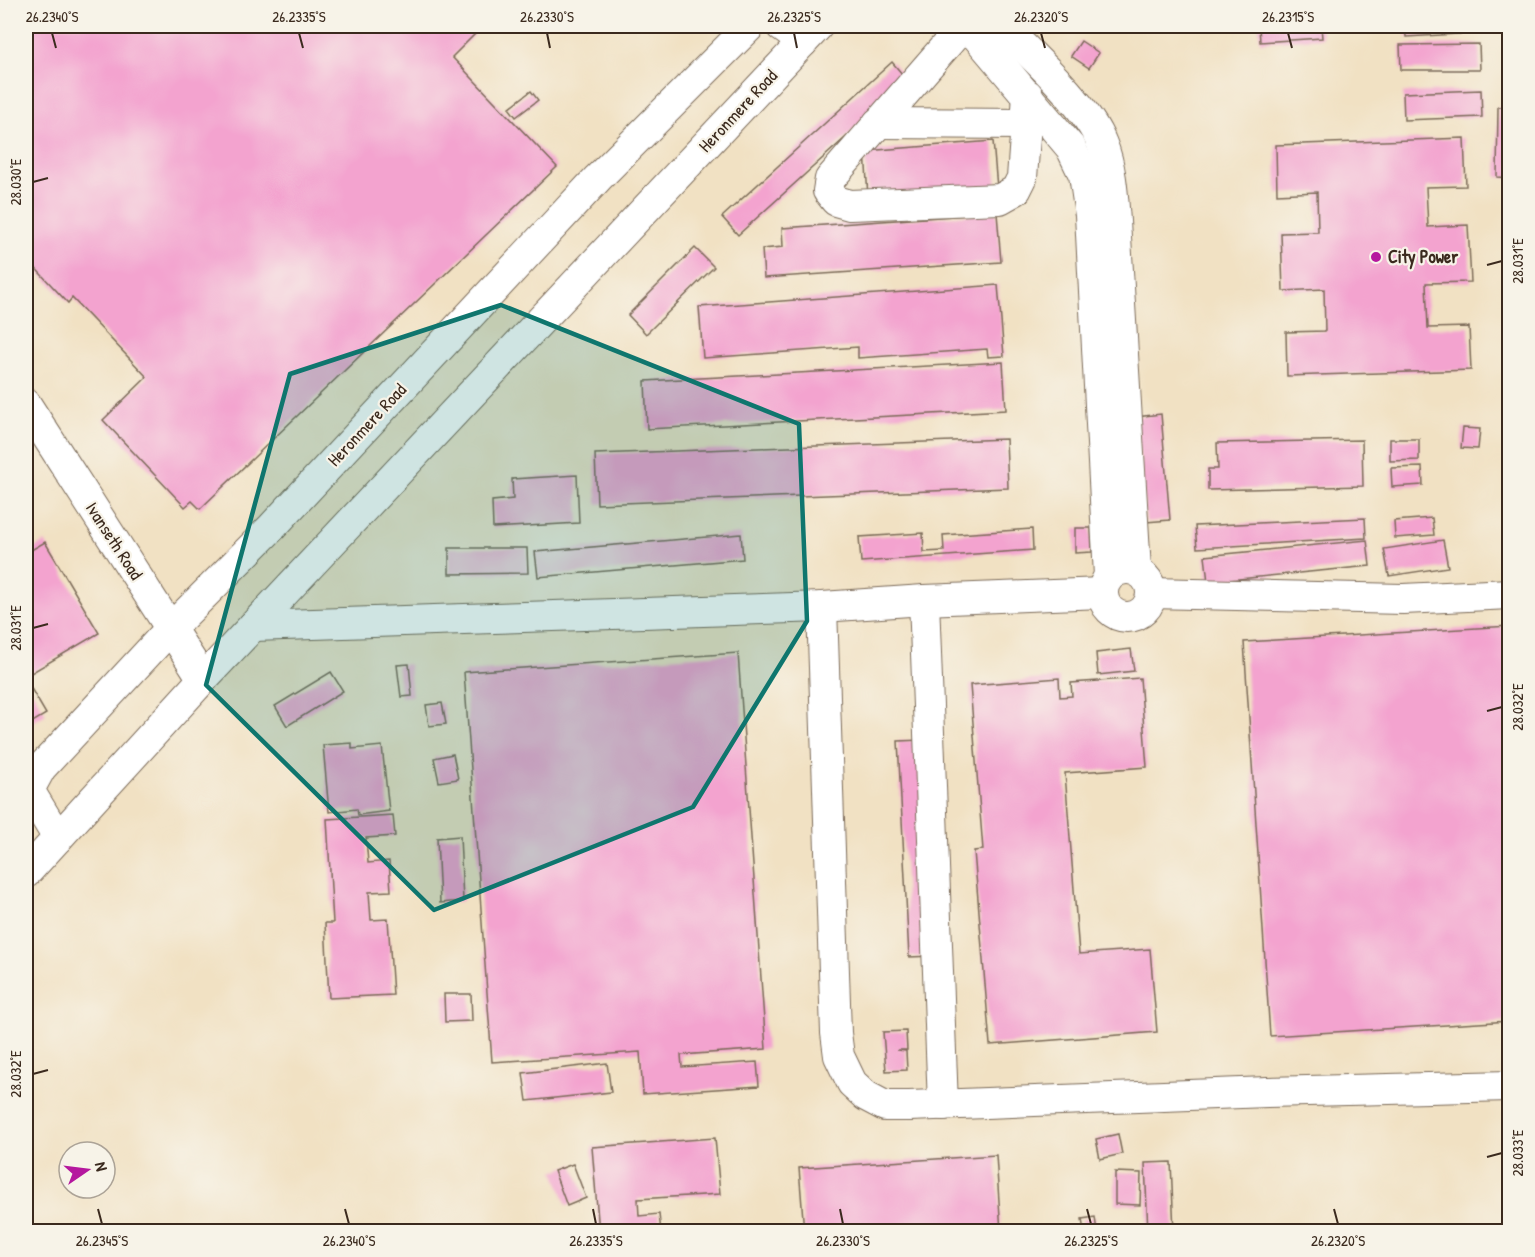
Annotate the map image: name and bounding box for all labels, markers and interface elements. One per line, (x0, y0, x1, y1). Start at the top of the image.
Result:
text: 26.2340°S (26, 6, 78, 27)
text: 26.2335°S (272, 6, 326, 27)
text: 26.2330°S (520, 6, 574, 27)
text: 26.2325°S (767, 6, 821, 27)
text: 26.2320°S (1014, 6, 1068, 27)
text: 26.2315°S (1262, 6, 1314, 27)
street label: Heronmere Road (693, 64, 783, 158)
text: 28.030°E (5, 158, 26, 206)
text: 28.031°E (1507, 238, 1528, 284)
place label: City Power (1388, 244, 1458, 270)
marker: City Power (1369, 250, 1383, 264)
street label: Heronmere Road (322, 378, 412, 472)
street label: Ivanseth Road (80, 497, 149, 584)
text: 28.031°E (5, 605, 26, 651)
text: 28.032°E (1507, 683, 1528, 731)
text: 28.032°E (5, 1050, 26, 1098)
text: 28.033°E (1507, 1129, 1528, 1177)
north arrow (57, 1140, 117, 1200)
text: N (90, 1160, 113, 1174)
text: 26.2345°S (76, 1230, 128, 1251)
text: 26.2340°S (323, 1230, 375, 1251)
text: 26.2335°S (569, 1230, 623, 1251)
text: 26.2330°S (816, 1230, 870, 1251)
text: 26.2325°S (1064, 1230, 1118, 1251)
text: 26.2320°S (1311, 1230, 1365, 1251)

